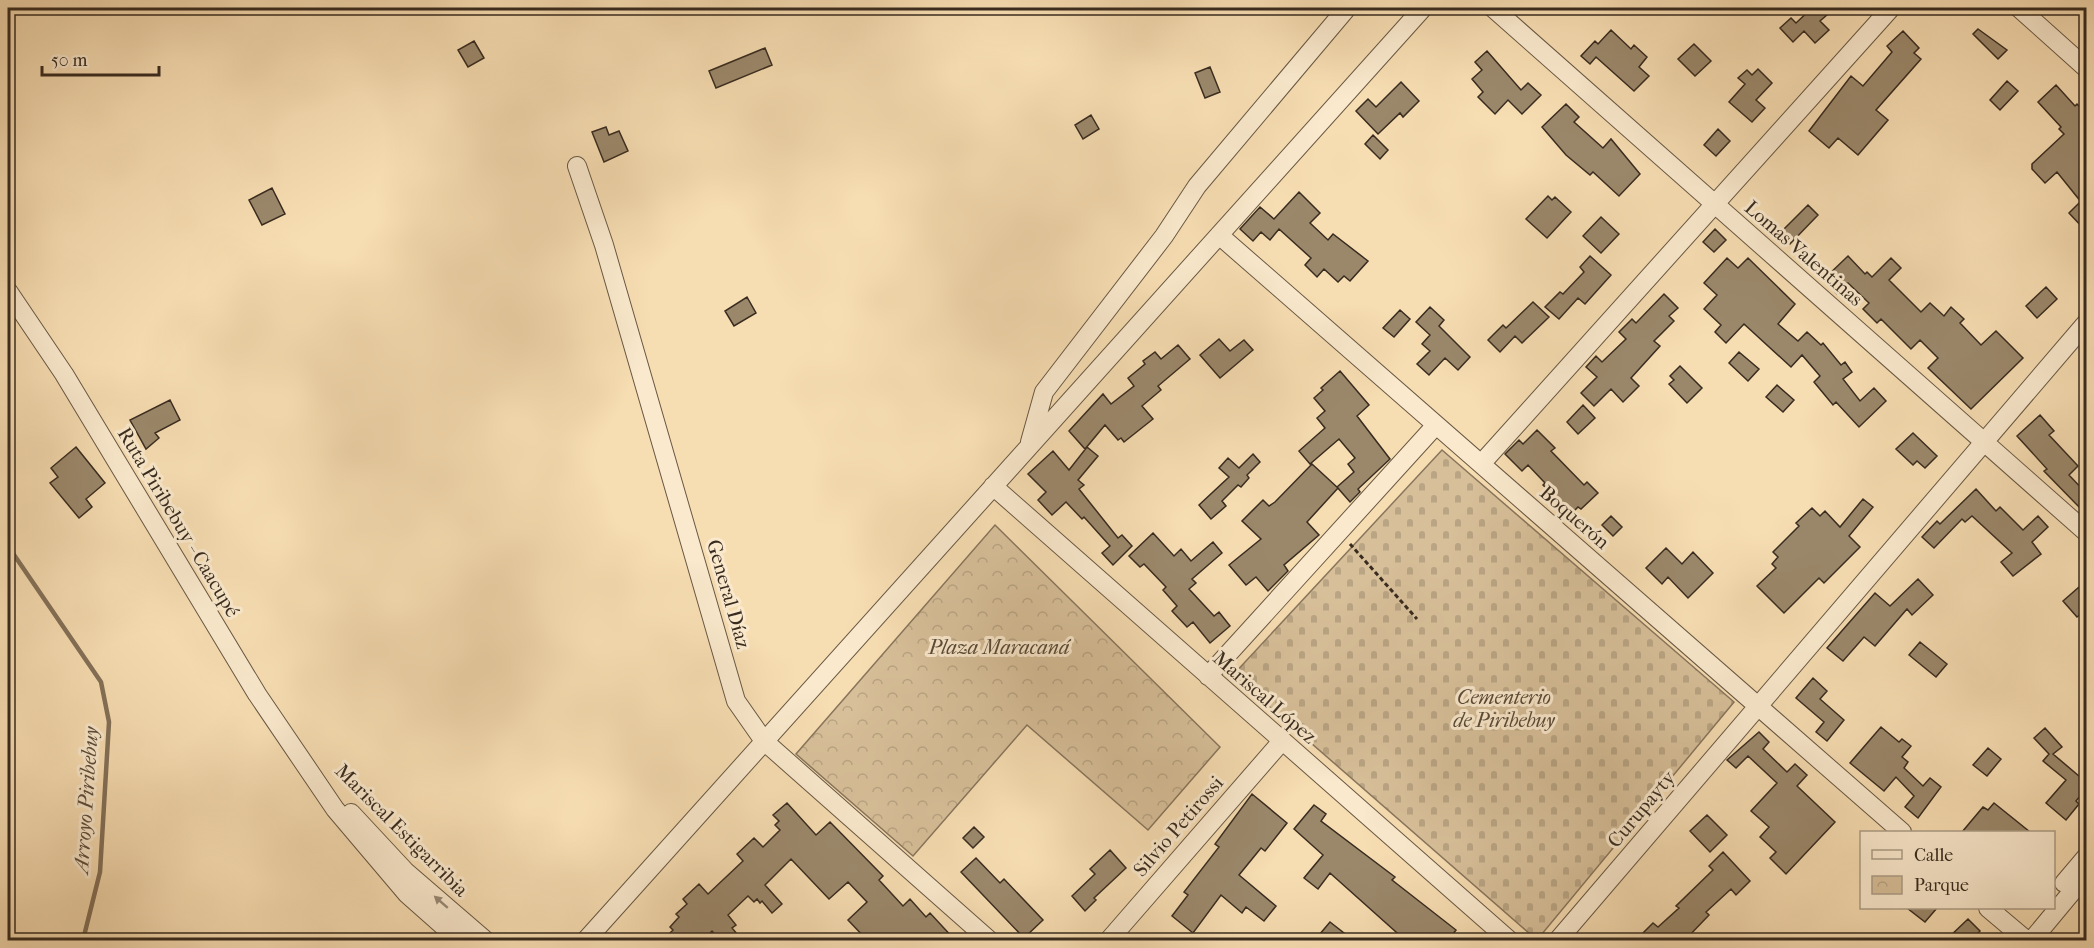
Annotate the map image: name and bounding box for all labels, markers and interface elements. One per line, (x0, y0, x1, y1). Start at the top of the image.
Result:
scale bar (42, 39, 159, 77)
text: 50 m (51, 50, 88, 71)
street label: Lomas Valentinas (1740, 196, 1867, 311)
street label: Ruta Piribebuy - Caacupé (113, 423, 244, 621)
street label: Boquerón (1535, 481, 1614, 554)
street label: General Díaz (702, 537, 755, 651)
park label: Plaza Maracaná (928, 636, 1072, 659)
street label: Mariscal López (1208, 646, 1321, 749)
park label: Cementerio de Piribebuy (1453, 686, 1555, 732)
water label: Arroyo Piribebuy (69, 724, 103, 877)
street label: Mariscal Estigarribia (331, 759, 473, 902)
street label: Curupayty (1603, 765, 1681, 852)
street label: Silvio Petirossi (1129, 771, 1228, 881)
legend (1860, 831, 2055, 909)
text: Calle (1914, 845, 1953, 866)
text: Parque (1914, 875, 1969, 896)
one-way arrow (434, 896, 449, 909)

